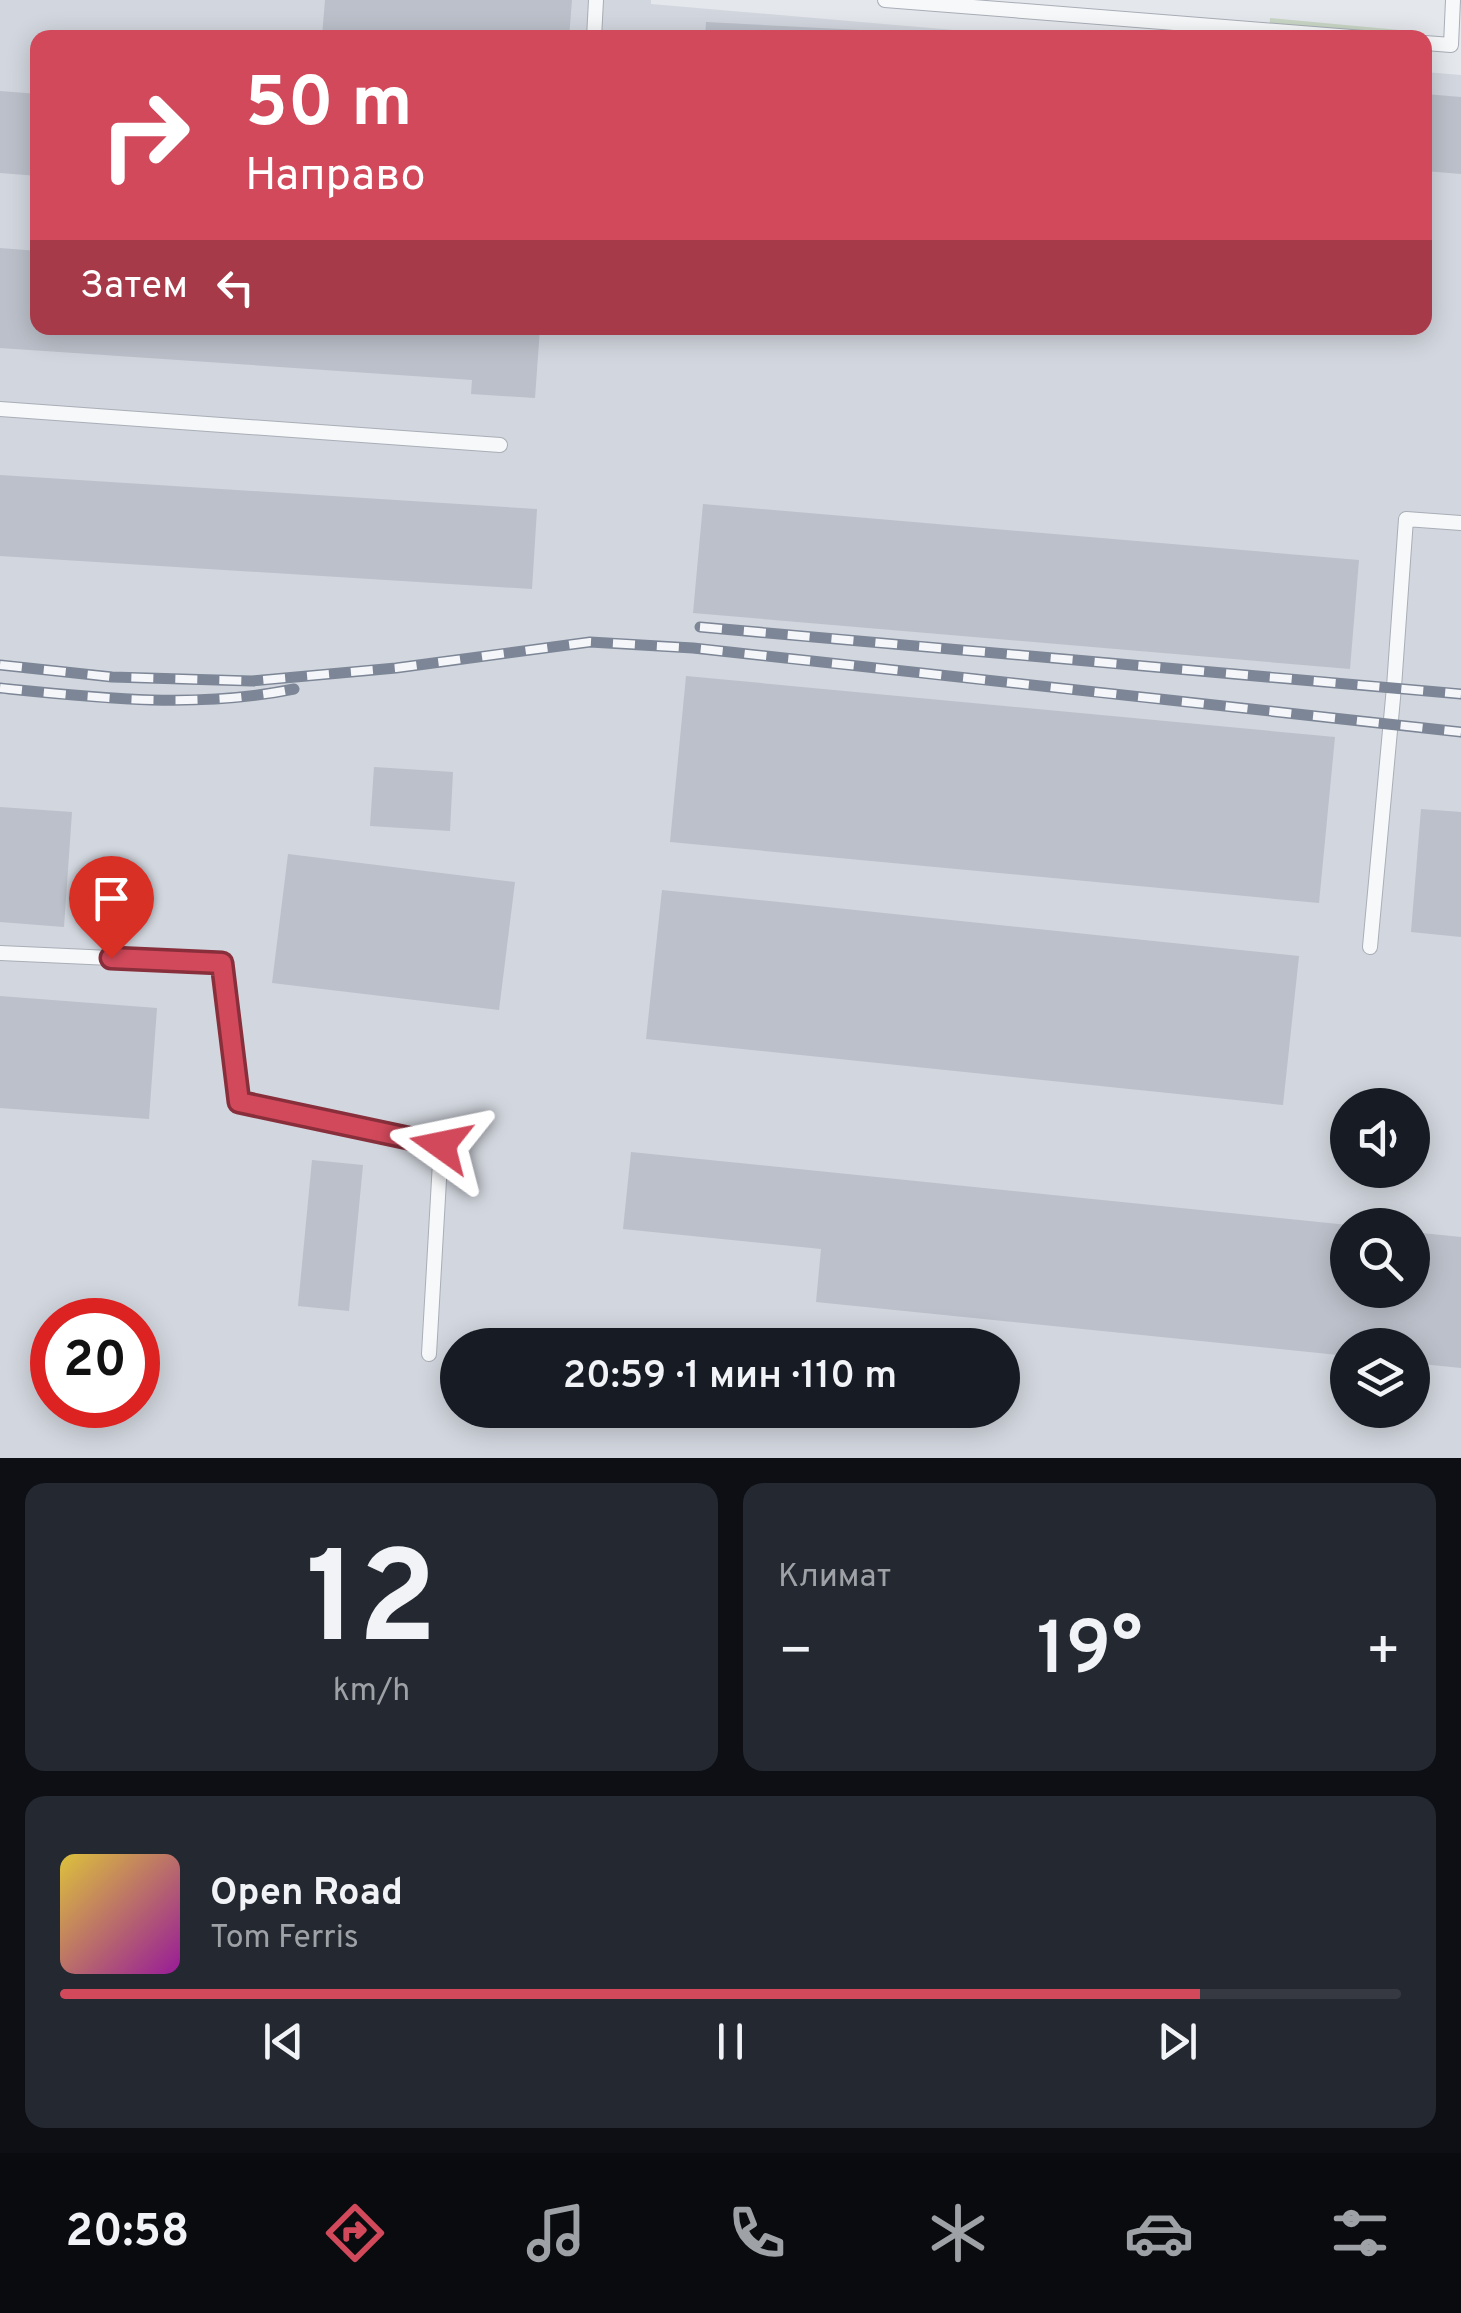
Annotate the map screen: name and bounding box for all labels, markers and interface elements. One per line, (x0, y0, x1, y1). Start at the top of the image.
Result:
text: 50 m (245, 62, 412, 151)
icon: right (80, 70, 210, 200)
text: Направо (245, 149, 426, 206)
icon: left (208, 260, 263, 315)
text: Затем (80, 263, 188, 312)
pin (69, 856, 154, 959)
icon: arrive (84, 871, 139, 926)
map controls (1330, 1088, 1430, 1428)
button: sound (1330, 1088, 1430, 1188)
position arrow (389, 1093, 493, 1197)
button: search (1330, 1208, 1430, 1308)
speed limit sign: 20 (30, 1298, 160, 1428)
button: layers (1330, 1328, 1430, 1428)
text: 20:59 · 1 мин · 110 m (563, 1353, 897, 1402)
text: 12 (306, 1524, 437, 1689)
text: Климат (778, 1558, 891, 1598)
text: 19° (1036, 1606, 1143, 1701)
text: − (778, 1619, 813, 1689)
text: + (1366, 1619, 1401, 1689)
text: km/h (333, 1672, 410, 1712)
text: Open Road (210, 1870, 403, 1919)
text: Tom Ferris (210, 1919, 359, 1959)
icon: previous (256, 2014, 311, 2069)
icon: pause (703, 2014, 758, 2069)
icon: next (1150, 2014, 1205, 2069)
icon: directions (320, 2198, 390, 2268)
icon: music (521, 2198, 591, 2268)
icon: phone (722, 2198, 792, 2268)
icon: climate (923, 2198, 993, 2268)
icon: car (1124, 2198, 1194, 2268)
icon: filters (1325, 2198, 1395, 2268)
text: 20:58 (66, 2205, 189, 2262)

